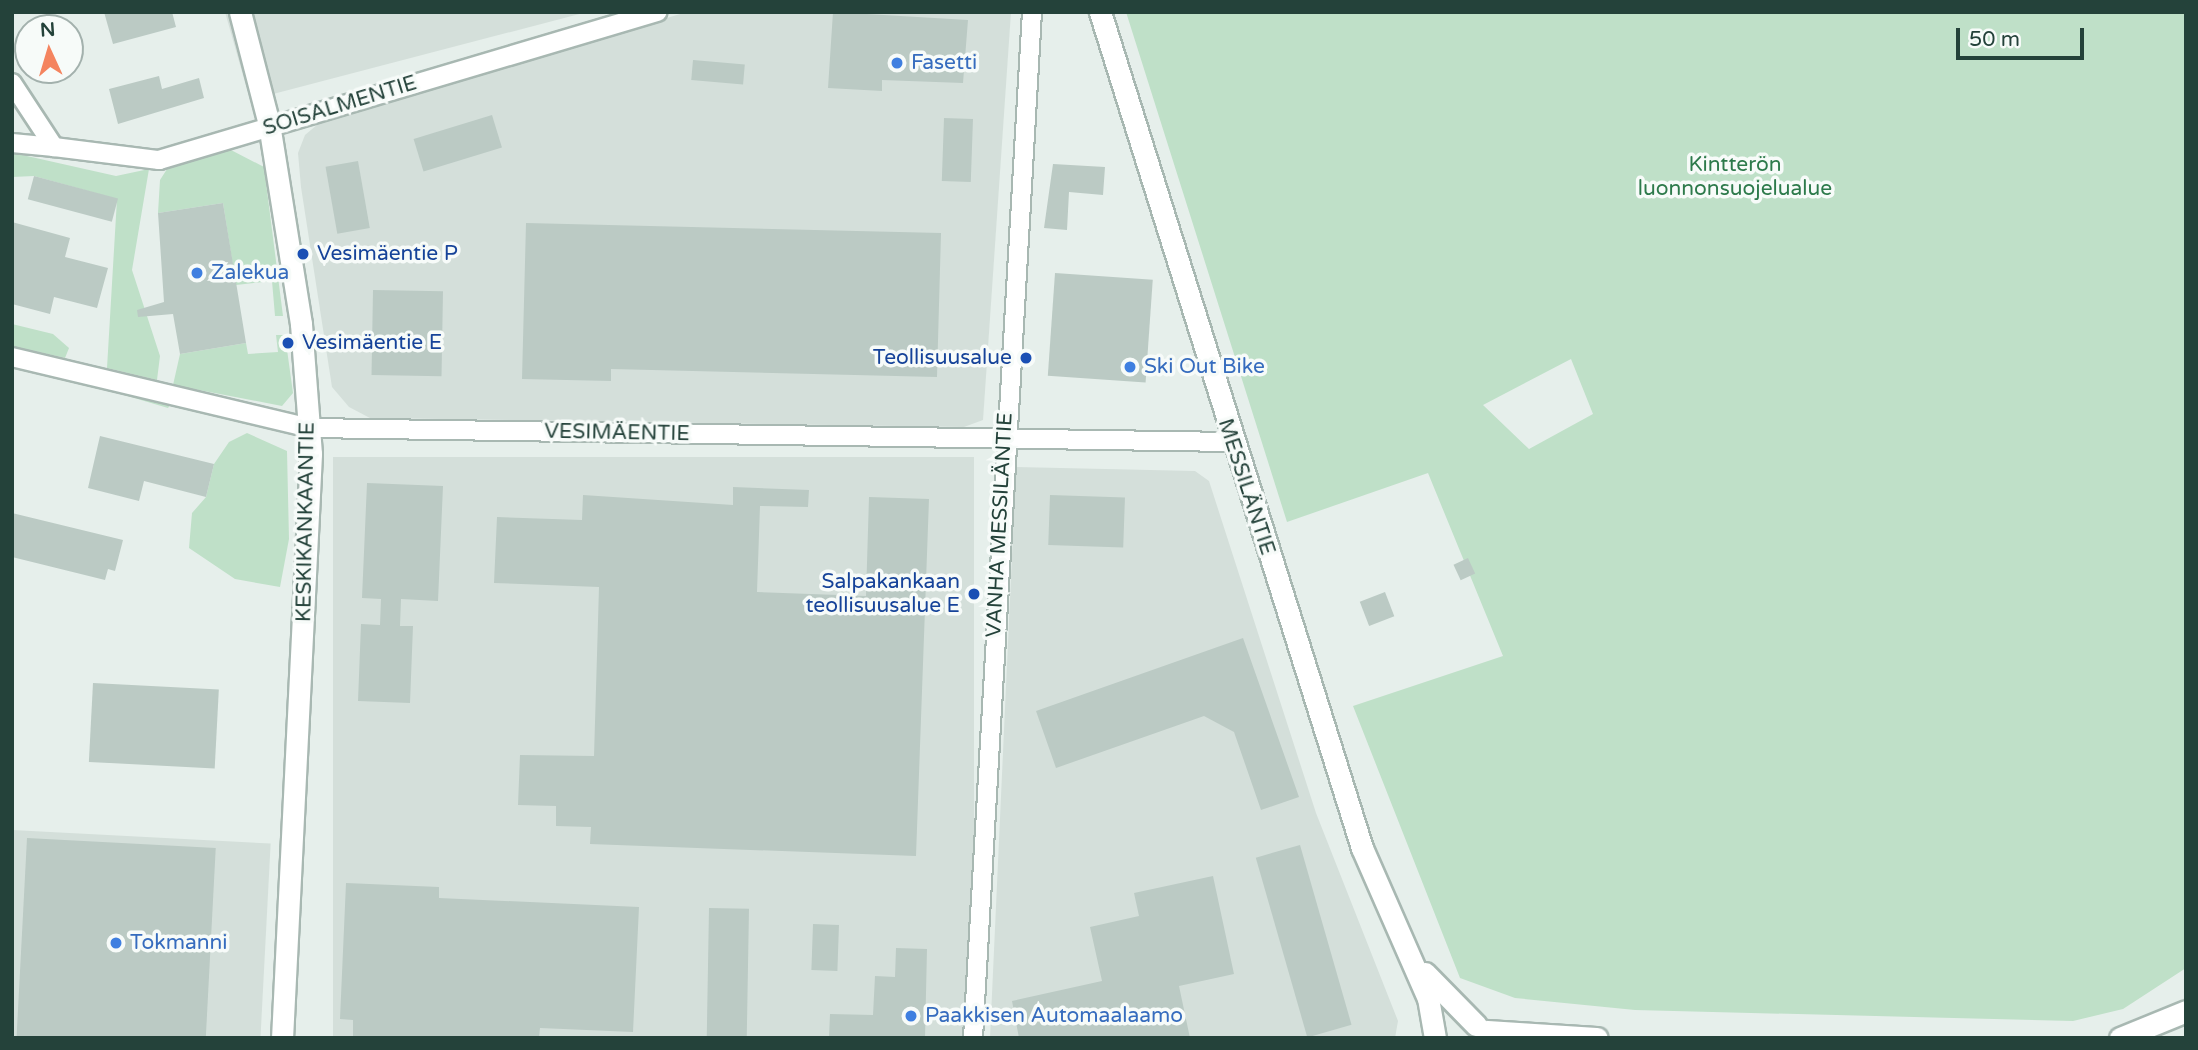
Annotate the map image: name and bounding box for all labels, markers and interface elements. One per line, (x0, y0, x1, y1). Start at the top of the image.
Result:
north arrow (14, 14, 84, 84)
scale bar (1960, 14, 2088, 58)
text: N (39, 19, 56, 42)
text: 50 m (1969, 27, 2020, 52)
place label: Fasetti (911, 50, 977, 76)
marker: Fasetti (889, 55, 905, 71)
street label: SOISALMENTIE (260, 71, 420, 141)
park label: Kintterön luonnonsuojelualue (1638, 152, 1832, 202)
place label: Vesimäentie P (317, 241, 458, 267)
marker: Vesimäentie P (295, 246, 311, 262)
place label: Zalekua (211, 260, 289, 286)
marker: Zalekua (189, 265, 205, 281)
place label: Vesimäentie E (302, 330, 442, 356)
marker: Vesimäentie E (280, 335, 296, 351)
place label: Teollisuusalue (873, 345, 1012, 371)
marker: Teollisuusalue (1018, 350, 1034, 366)
place label: Ski Out Bike (1144, 354, 1265, 380)
marker: Ski Out Bike (1122, 359, 1138, 375)
street label: VANHA MESSILÄNTIE (982, 412, 1018, 638)
street label: MESSILÄNTIE (1212, 416, 1280, 558)
street label: VESIMÄENTIE (544, 419, 690, 447)
street label: KESKIKANKAANTIE (292, 422, 320, 622)
place label: Salpakankaan teollisuusalue E (805, 569, 960, 619)
marker: Salpakankaan teollisuusalue E (966, 586, 982, 602)
place label: Tokmanni (130, 930, 228, 956)
marker: Tokmanni (108, 935, 124, 951)
place label: Paakkisen Automaalaamo (925, 1003, 1183, 1029)
marker: Paakkisen Automaalaamo (903, 1008, 919, 1024)

